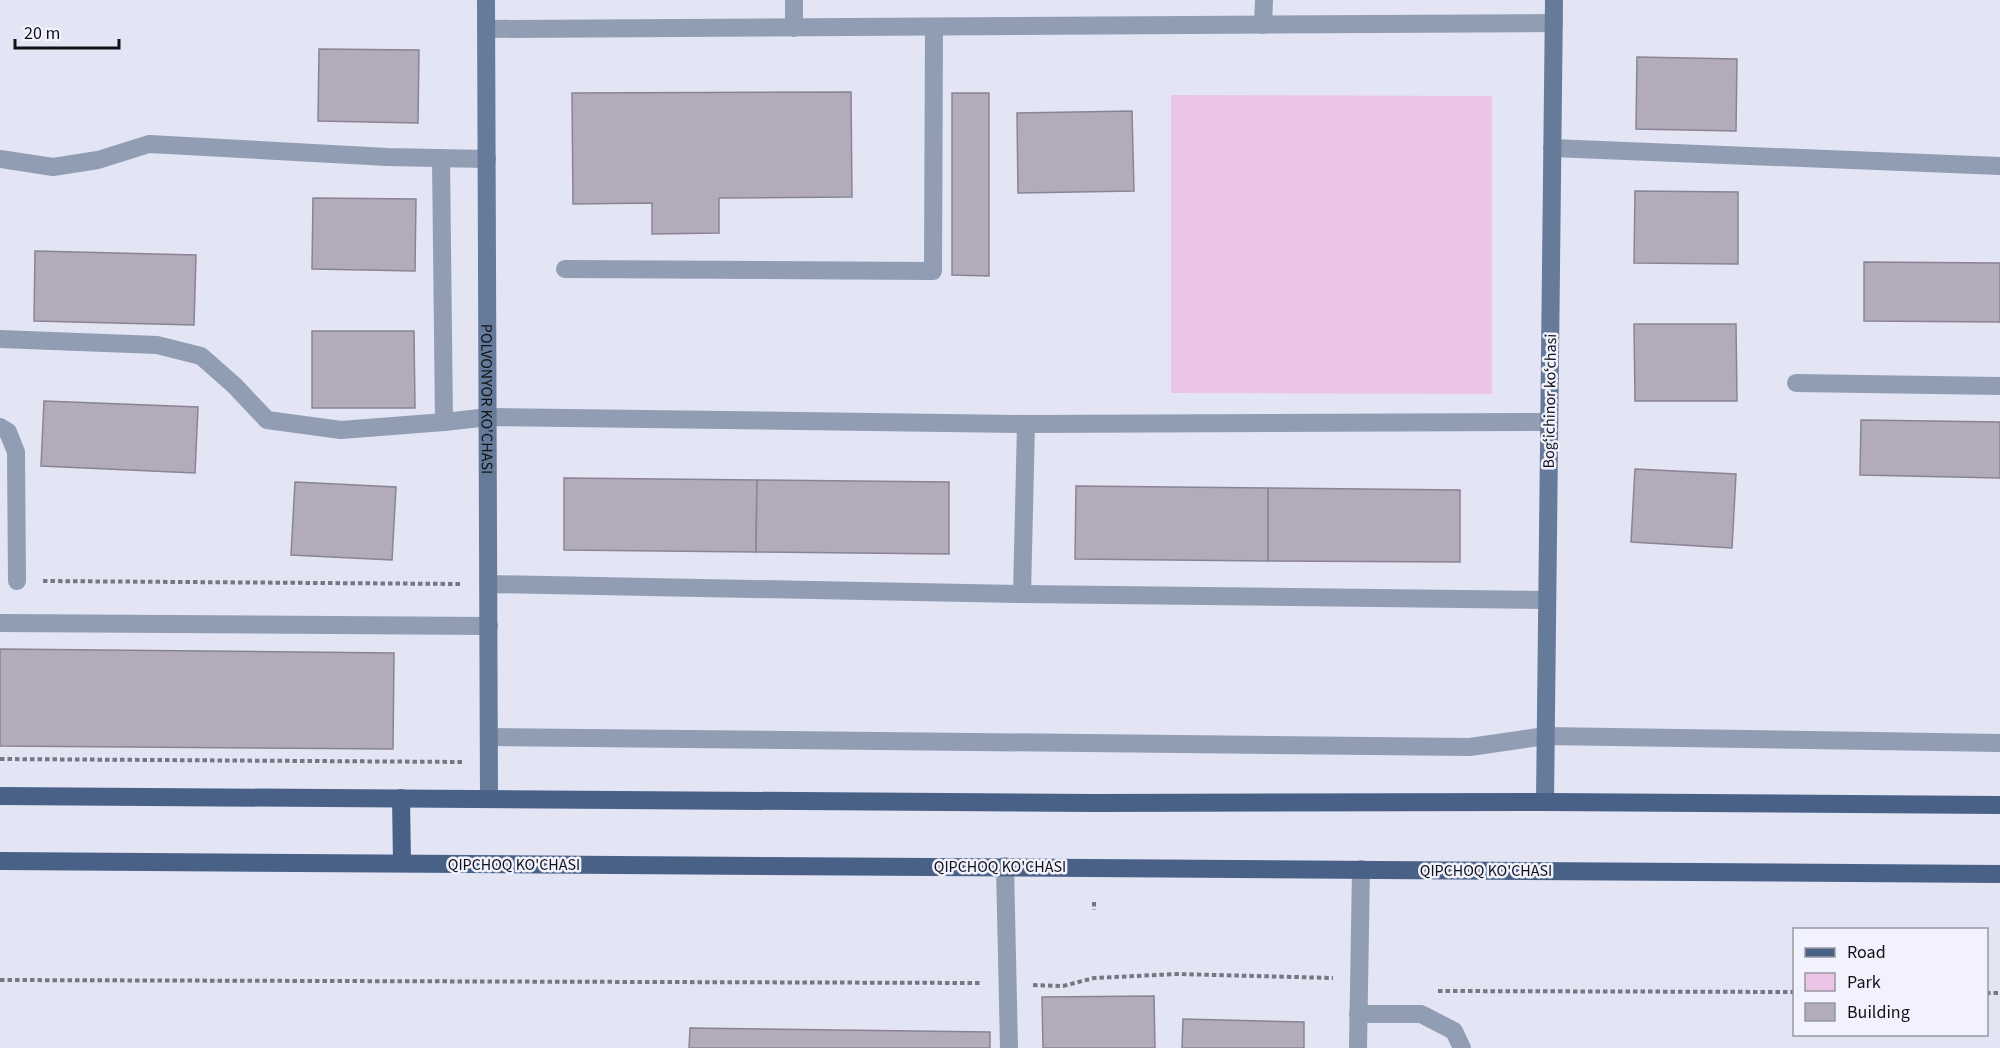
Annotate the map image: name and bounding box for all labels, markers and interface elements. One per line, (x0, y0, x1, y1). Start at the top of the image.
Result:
scale bar (15, 12, 118, 50)
text: 20 m (24, 21, 60, 46)
street label: POLVONYOR KO'CHASI (475, 324, 498, 474)
street label: Bogʻichinor koʻchasi (1538, 333, 1562, 469)
street label: QIPCHOQ KO'CHASI (448, 854, 580, 876)
street label: QIPCHOQ KO'CHASI (934, 856, 1066, 878)
street label: QIPCHOQ KO'CHASI (1420, 860, 1552, 882)
legend (1793, 928, 1988, 1036)
text: Road (1847, 940, 1886, 965)
text: Park (1847, 970, 1881, 995)
text: Building (1847, 1000, 1910, 1025)

